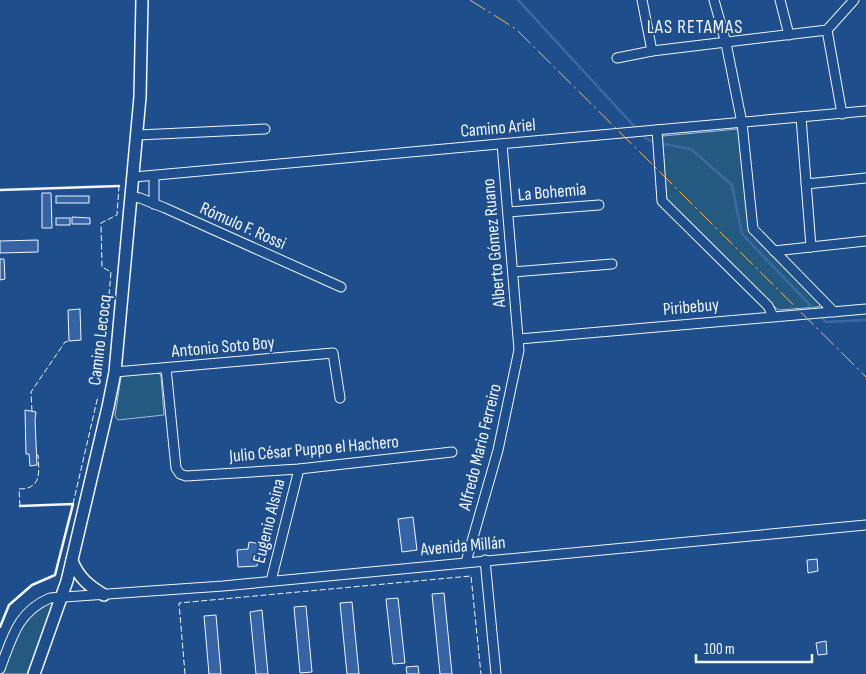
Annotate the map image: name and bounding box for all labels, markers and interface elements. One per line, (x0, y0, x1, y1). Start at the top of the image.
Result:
district label: LAS RETAMAS (647, 16, 743, 39)
street label: Camino Ariel (460, 114, 536, 142)
street label: Alberto Gómez Ruano (478, 178, 510, 309)
street label: La Bohemia (517, 179, 587, 205)
street label: Rómulo F. Rossi (197, 198, 289, 254)
street label: Camino Lecocq (84, 293, 116, 387)
street label: Piribebuy (662, 294, 720, 320)
street label: Antonio Soto Boy (170, 332, 275, 362)
street label: Alfredo Mario Ferreiro (454, 382, 506, 513)
street label: Julio César Puppo el Hachero (227, 431, 400, 467)
street label: Eugenio Alsina (248, 476, 290, 565)
street label: Avenida Millán (419, 532, 506, 560)
scale bar (696, 632, 812, 664)
text: 100 m (704, 640, 735, 659)

